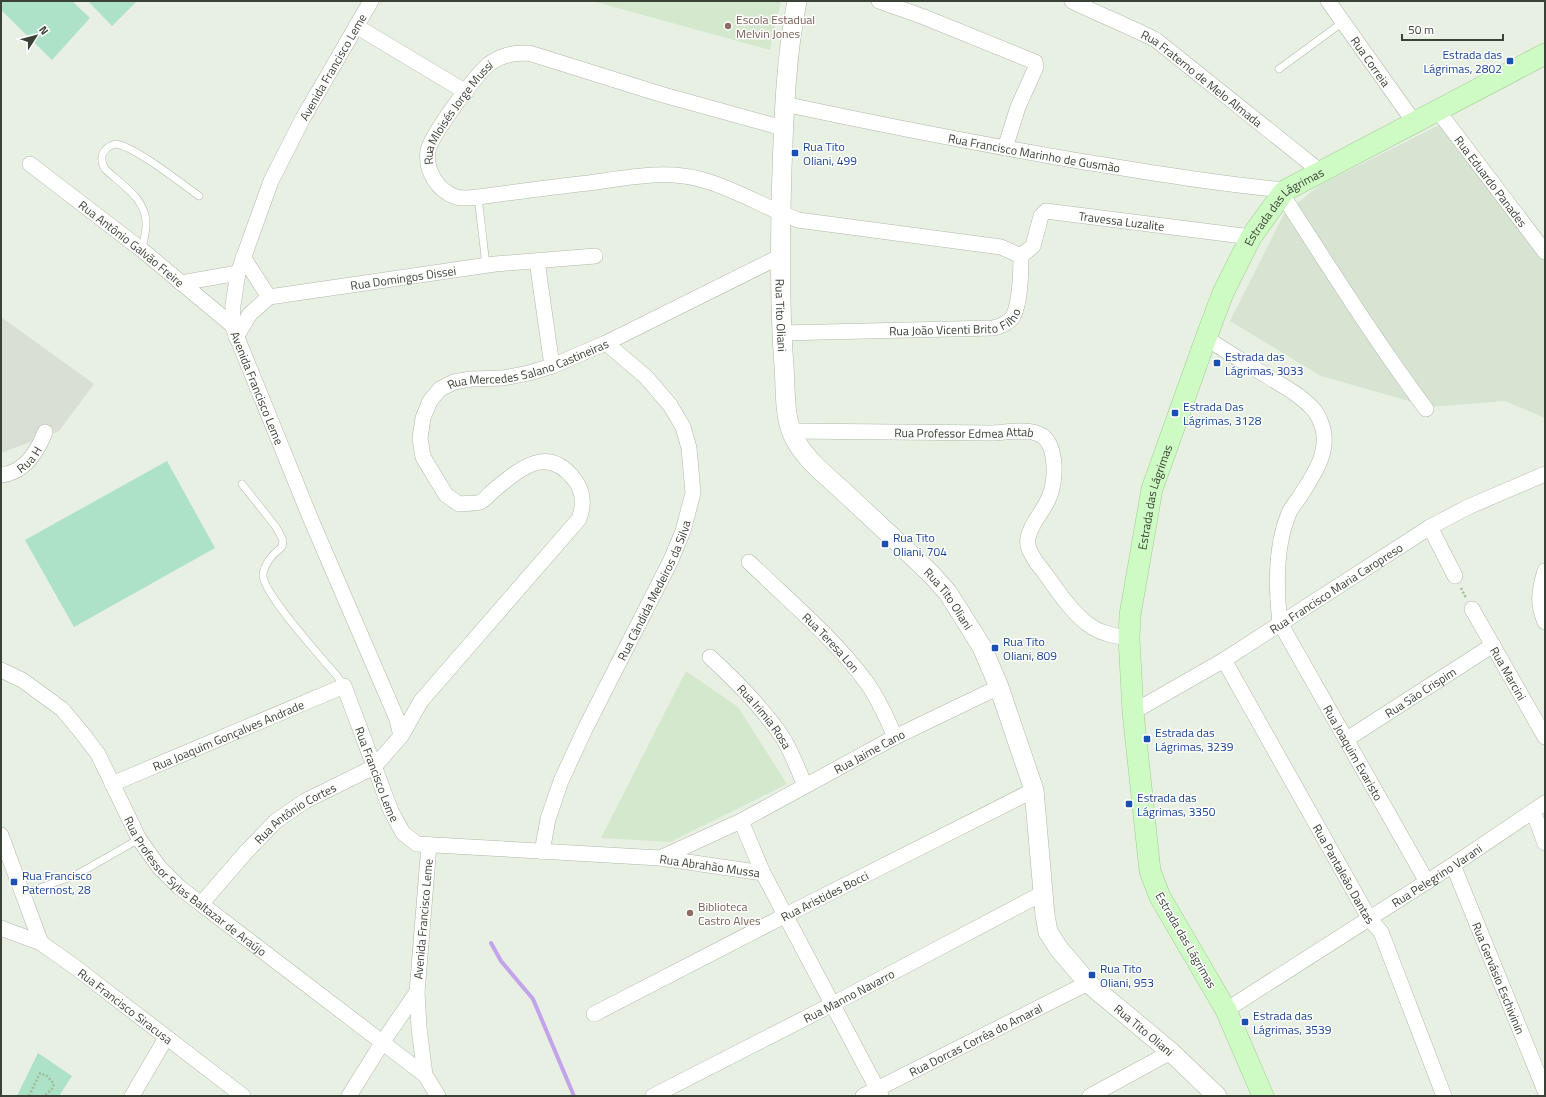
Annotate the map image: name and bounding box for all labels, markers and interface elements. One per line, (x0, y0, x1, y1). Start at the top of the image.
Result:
street label: Avenida Francisco Leme (295, 10, 371, 124)
place label: Escola Estadual Melvin Jones (736, 10, 815, 43)
north arrow (16, 16, 56, 56)
scale bar (1402, 16, 1503, 42)
text: 50 m (1408, 20, 1434, 39)
marker: Escola Estadual Melvin Jones (723, 21, 733, 31)
text: N (35, 22, 53, 38)
street label: Rua Fraterno de Melo Almada (1138, 25, 1267, 131)
street label: Rua Correia (1346, 32, 1395, 90)
place label: Estrada das Lágrimas, 2802 (1423, 45, 1502, 78)
street label: Rua Mloisés Jorge Mussi (418, 55, 496, 166)
marker: Estrada das Lágrimas, 2802 (1505, 56, 1515, 66)
street label: Rua Francisco Marinho de Gusmão (947, 128, 1122, 177)
street label: Rua Eduardo Panades (1450, 131, 1532, 231)
place label: Rua Tito Oliani, 499 (803, 137, 857, 170)
marker: Rua Tito Oliani, 499 (790, 148, 800, 158)
street label: Estrada das Lágrimas (1239, 162, 1327, 249)
street label: Rua Antônio Galvão Freire (75, 195, 189, 291)
street label: Travessa Luzalite (1078, 206, 1166, 235)
street label: Rua Domingos Dissei (349, 260, 457, 295)
street label: Rua Tito Oliani (771, 279, 792, 352)
street label: Rua João Vicenti Brito Filho (889, 306, 1025, 340)
street label: Avenida Francisco Leme (226, 328, 289, 447)
street label: Rua Mercedes Salano Castineiras (444, 333, 612, 394)
place label: Estrada das Lágrimas, 3033 (1225, 347, 1304, 380)
marker: Estrada das Lágrimas, 3033 (1212, 358, 1222, 368)
place label: Estrada Das Lágrimas, 3128 (1183, 397, 1262, 430)
marker: Estrada Das Lágrimas, 3128 (1170, 408, 1180, 418)
street label: Rua Professor Edmea Attab (894, 421, 1035, 443)
street label: Estrada das Lágrimas (1132, 441, 1177, 551)
street label: Rua H (12, 442, 46, 477)
street label: Rua Cândida Medeiros da Silva (612, 518, 695, 664)
place label: Rua Tito Oliani, 704 (893, 528, 947, 561)
street label: Rua Francisco Maria Caropreso (1265, 538, 1406, 638)
marker: Rua Tito Oliani, 704 (880, 539, 890, 549)
street label: Rua Tito Oliani (920, 563, 978, 633)
street label: Rua Teresa Lon (798, 608, 865, 676)
place label: Rua Tito Oliani, 809 (1003, 632, 1057, 665)
marker: Rua Tito Oliani, 809 (990, 643, 1000, 653)
street label: Rua Marcini (1486, 643, 1532, 704)
street label: Rua São Crispim (1381, 662, 1460, 722)
street label: Rua Irimia Rosa (733, 679, 797, 752)
street label: Rua Joaquim Gonçalves Andrade (149, 695, 307, 775)
street label: Rua Joaquim Evaristo (1319, 701, 1388, 804)
place label: Estrada das Lágrimas, 3239 (1155, 723, 1234, 756)
street label: Rua Francisco Leme (351, 724, 405, 825)
street label: Rua Jaime Cano (830, 724, 908, 778)
marker: Estrada das Lágrimas, 3239 (1142, 734, 1152, 744)
street label: Rua Antônio Cortes (249, 777, 340, 848)
place label: Estrada das Lágrimas, 3350 (1137, 788, 1216, 821)
marker: Estrada das Lágrimas, 3350 (1124, 799, 1134, 809)
street label: Rua Professor Sylas Baltazar de Araújo (120, 813, 271, 960)
street label: Rua Pantaleão Dantas (1308, 820, 1380, 928)
street label: Rua Pelegrino Varani (1387, 839, 1486, 912)
street label: Rua Abrahão Mussa (658, 849, 761, 882)
street label: Avenida Francisco Leme (408, 858, 438, 980)
place label: Rua Francisco Paternost, 28 (22, 866, 92, 899)
street label: Rua Aristides Bocci (777, 866, 872, 926)
marker: Rua Francisco Paternost, 28 (9, 877, 19, 887)
street label: Estrada das Lágrimas (1151, 888, 1222, 992)
place label: Biblioteca Castro Alves (698, 897, 761, 930)
marker: Biblioteca Castro Alves (685, 908, 695, 918)
street label: Rua Gervásio Eschivinin (1468, 919, 1530, 1037)
place label: Rua Tito Oliani, 953 (1100, 959, 1154, 992)
street label: Rua Francisco Siracusa (74, 963, 177, 1048)
street label: Rua Manno Navarro (800, 964, 898, 1027)
marker: Rua Tito Oliani, 953 (1087, 970, 1097, 980)
street label: Rua Dorcas Corrêa do Amaral (906, 998, 1046, 1081)
street label: Rua Tito Oliani (1110, 999, 1179, 1060)
place label: Estrada das Lágrimas, 3539 (1253, 1006, 1332, 1039)
marker: Estrada das Lágrimas, 3539 (1240, 1017, 1250, 1027)

